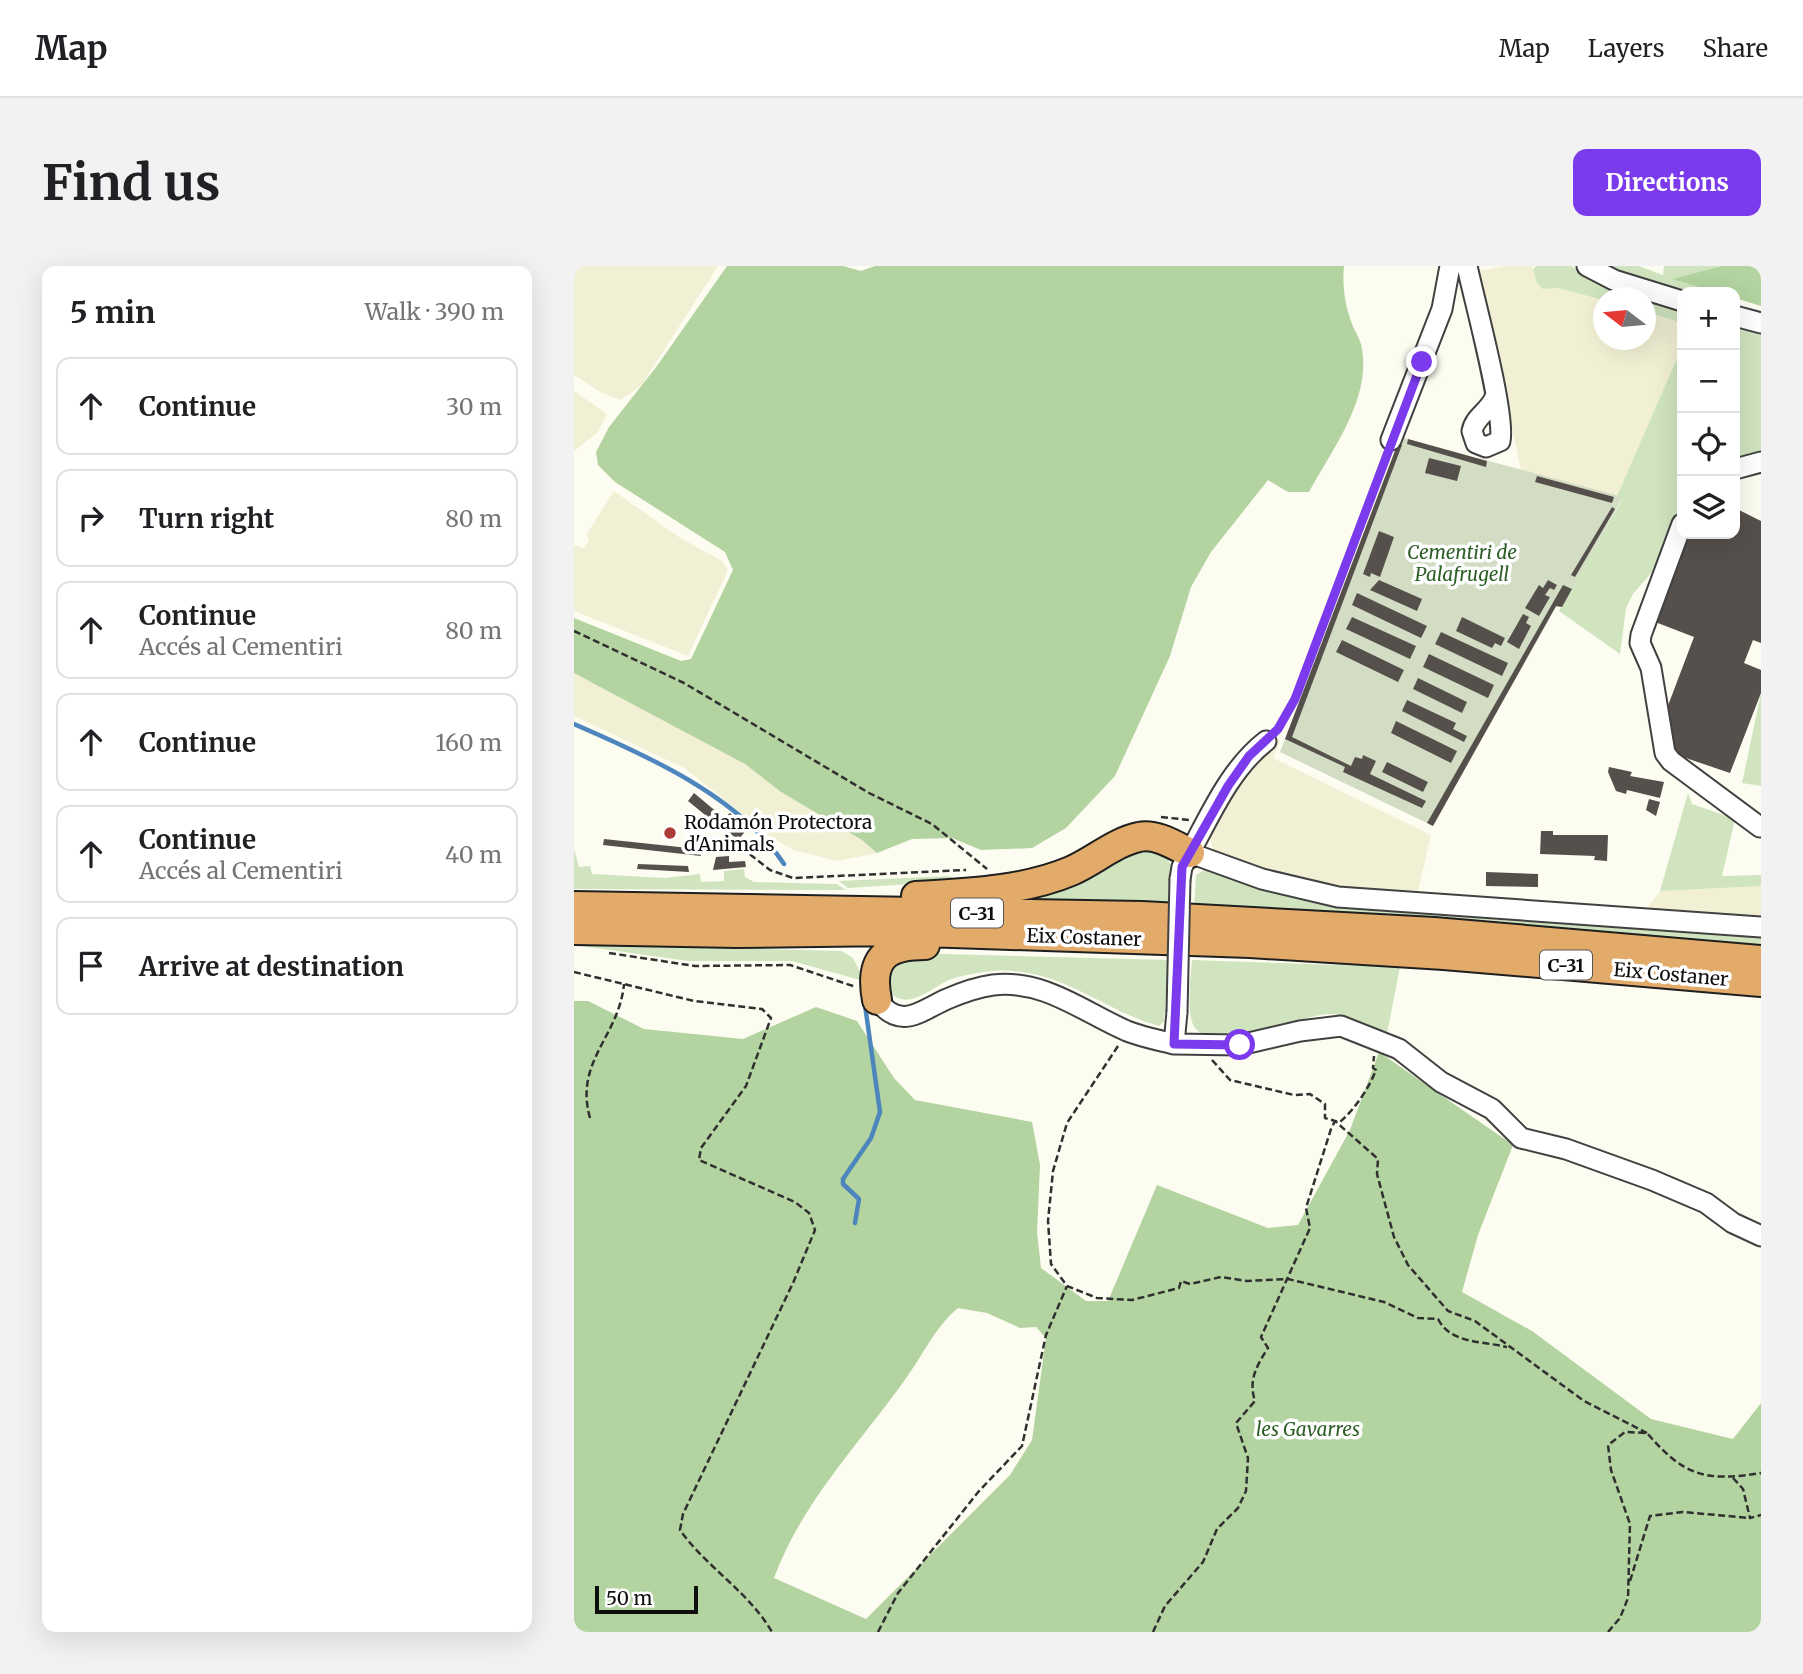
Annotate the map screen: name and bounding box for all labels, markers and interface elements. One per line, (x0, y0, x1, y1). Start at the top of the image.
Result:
text: Map (35, 28, 108, 69)
text: Map (1499, 33, 1550, 64)
text: Layers (1588, 33, 1664, 64)
text: Share (1702, 33, 1768, 64)
button: Directions (1573, 149, 1761, 216)
text: Find us (42, 152, 220, 213)
north arrow (1593, 287, 1656, 350)
map controls (1677, 287, 1740, 539)
button: + (1677, 287, 1740, 350)
text: 5 min (70, 293, 155, 331)
text: Walk · 390 m (365, 297, 504, 326)
route end (1406, 346, 1437, 377)
button: − (1677, 350, 1740, 413)
icon: ahead (72, 387, 110, 425)
text: Continue (139, 390, 256, 423)
text: 30 m (446, 392, 502, 421)
button: locate (1677, 413, 1740, 476)
button: layers (1677, 476, 1740, 539)
icon: right (72, 499, 110, 537)
text: Turn right (139, 502, 274, 535)
text: 80 m (445, 504, 502, 533)
park label: Cementiri de Palafrugell (1407, 540, 1517, 586)
text: Continue (139, 599, 256, 632)
icon: ahead (72, 611, 110, 649)
text: 80 m (445, 616, 502, 645)
text: Accés al Cementiri (139, 632, 343, 661)
icon: ahead (72, 723, 110, 761)
text: Continue (139, 726, 256, 759)
text: 160 m (436, 728, 502, 757)
place label: Rodamón Protectora d'Animals (684, 810, 872, 856)
text: Continue (139, 823, 256, 856)
marker: Rodamón Protectora d'Animals (662, 825, 678, 841)
icon: ahead (72, 835, 110, 873)
text: 40 m (445, 840, 502, 869)
text: Accés al Cementiri (139, 856, 343, 885)
road number: C-31 (951, 898, 1003, 928)
street label: Eix Costaner (1026, 923, 1142, 951)
icon: arrive (72, 947, 110, 985)
text: Arrive at destination (139, 950, 404, 983)
road number: C-31 (1540, 950, 1592, 980)
street label: Eix Costaner (1613, 957, 1730, 991)
route start (1224, 1029, 1255, 1060)
park label: les Gavarres (1256, 1417, 1360, 1441)
scale bar (595, 1583, 698, 1615)
text: 50 m (606, 1586, 652, 1610)

